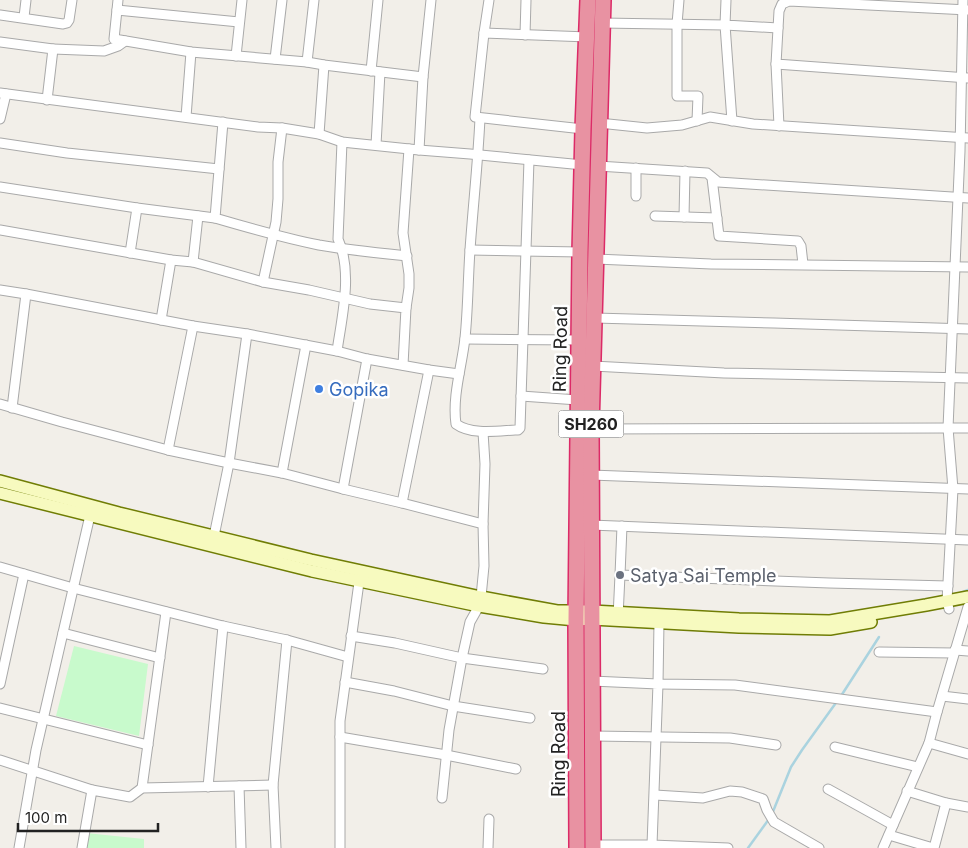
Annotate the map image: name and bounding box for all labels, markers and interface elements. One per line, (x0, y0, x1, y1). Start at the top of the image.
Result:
street label: Ring Road (549, 306, 571, 392)
place label: Gopika (329, 379, 389, 400)
marker: Gopika (313, 383, 325, 395)
road number: SH260 (558, 410, 624, 438)
place label: Satya Sai Temple (630, 565, 777, 586)
marker: Satya Sai Temple (614, 569, 626, 581)
street label: Ring Road (548, 711, 569, 797)
scale bar (18, 800, 158, 832)
text: 100 m (25, 808, 67, 827)

